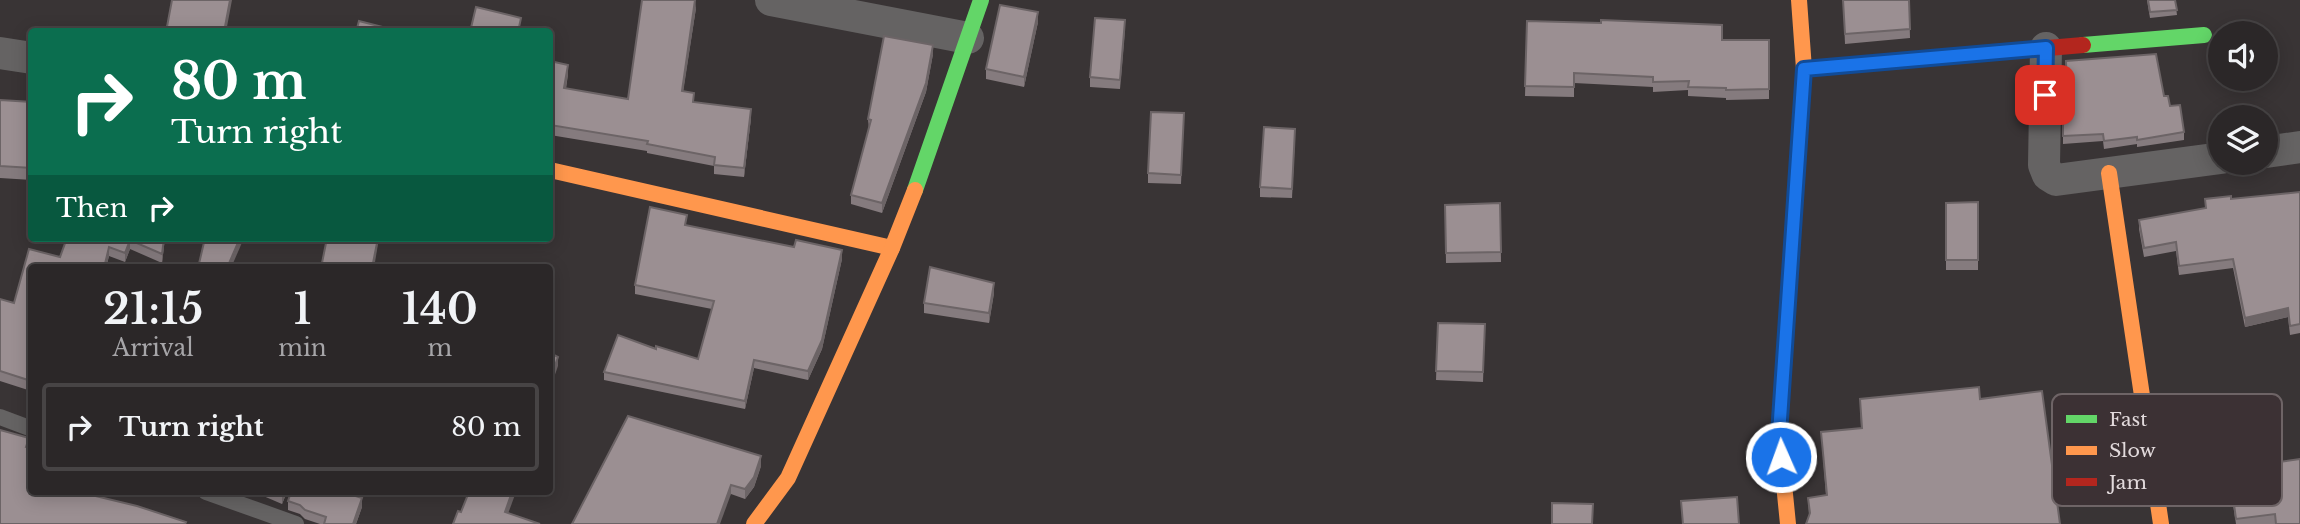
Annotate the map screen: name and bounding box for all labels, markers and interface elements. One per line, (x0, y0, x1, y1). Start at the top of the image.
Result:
map controls (2208, 21, 2278, 175)
button: sound (2208, 21, 2278, 91)
text: 80 m (171, 51, 306, 112)
icon: right (56, 56, 147, 147)
pin (2015, 65, 2075, 125)
icon: arrive (2026, 76, 2064, 114)
button: layers (2208, 105, 2278, 175)
text: Turn right (171, 112, 342, 152)
icon: right (142, 189, 180, 227)
text: Then (56, 192, 128, 224)
text: 21:15 (103, 283, 203, 335)
text: 1 (293, 283, 312, 335)
text: 140 (402, 283, 478, 335)
text: Arrival (112, 334, 194, 362)
text: min (278, 334, 327, 362)
text: m (427, 334, 452, 362)
legend (2052, 394, 2282, 506)
icon: right (60, 408, 98, 446)
text: Fast (2109, 408, 2148, 431)
text: Turn right (119, 411, 264, 443)
text: 80 m (451, 411, 521, 443)
position arrow (1744, 420, 1818, 494)
text: Slow (2109, 439, 2156, 462)
text: Jam (2106, 471, 2147, 494)

